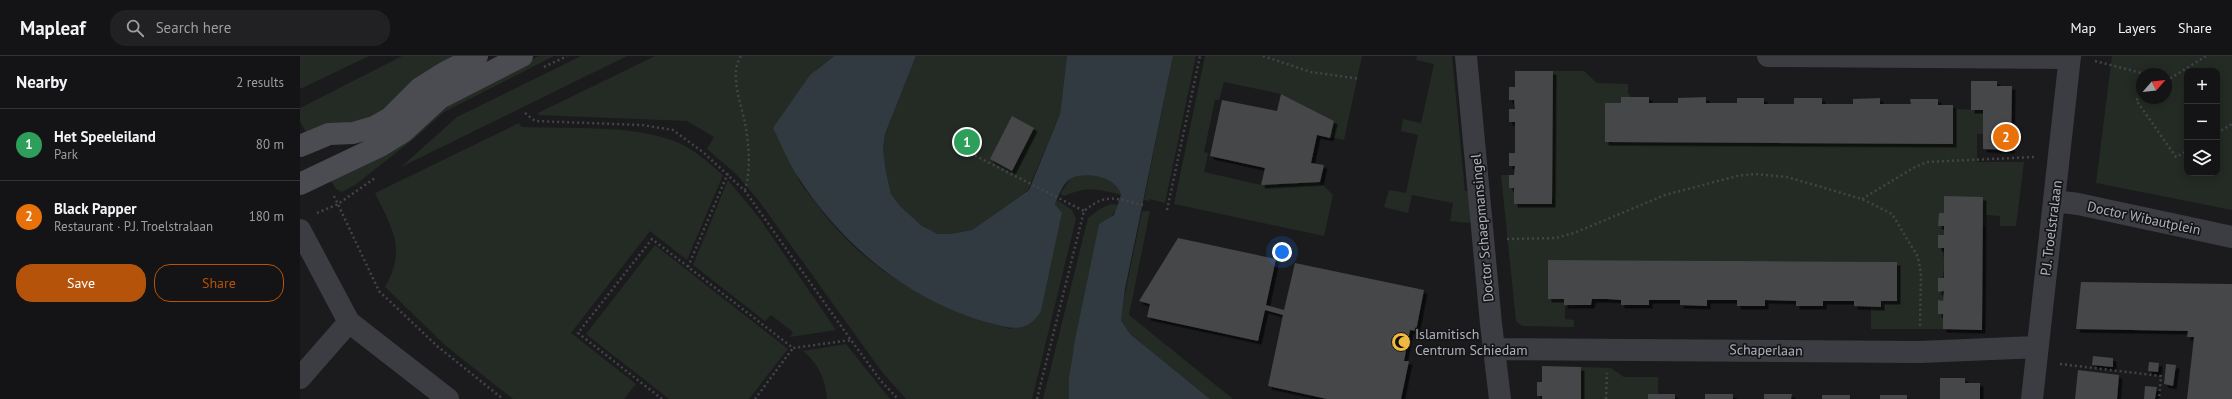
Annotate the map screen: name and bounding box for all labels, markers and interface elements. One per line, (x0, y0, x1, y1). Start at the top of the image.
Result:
search box (110, 10, 390, 46)
text: Mapleaf (20, 16, 86, 40)
icon: search (124, 17, 146, 39)
text: Search here (156, 18, 231, 37)
text: Map (2070, 19, 2096, 37)
text: Layers (2118, 19, 2156, 37)
text: Share (2178, 19, 2212, 37)
north arrow (2136, 68, 2172, 104)
map controls (2184, 68, 2220, 176)
button: + (2184, 68, 2220, 104)
text: Nearby (16, 71, 67, 93)
text: 2 results (236, 74, 284, 91)
button: − (2184, 104, 2220, 140)
pin: 2 (1993, 122, 2019, 152)
text: Het Speeleiland (54, 127, 156, 146)
pin: 1 (954, 127, 980, 157)
text: 1 (25, 136, 33, 153)
text: 80 m (256, 136, 284, 153)
button: layers (2184, 140, 2220, 176)
text: Park (54, 146, 78, 163)
street label: Doctor Schaepmansingel (1467, 153, 1497, 303)
street label: P.J. Troelstralaan (2036, 179, 2066, 277)
street label: Doctor Wibautplein (2086, 197, 2202, 239)
text: Black Papper (54, 199, 137, 218)
text: 2 (25, 208, 33, 225)
text: 180 m (249, 208, 284, 225)
text: Restaurant · P.J. Troelstralaan (54, 218, 213, 235)
your location (1272, 242, 1292, 262)
button: Save (16, 264, 146, 302)
button: Share (154, 264, 284, 302)
place label: Islamitisch Centrum Schiedam (1415, 325, 1528, 359)
mosque icon: Islamitisch Centrum Schiedam (1390, 331, 1412, 353)
street label: Schaperlaan (1729, 340, 1803, 360)

